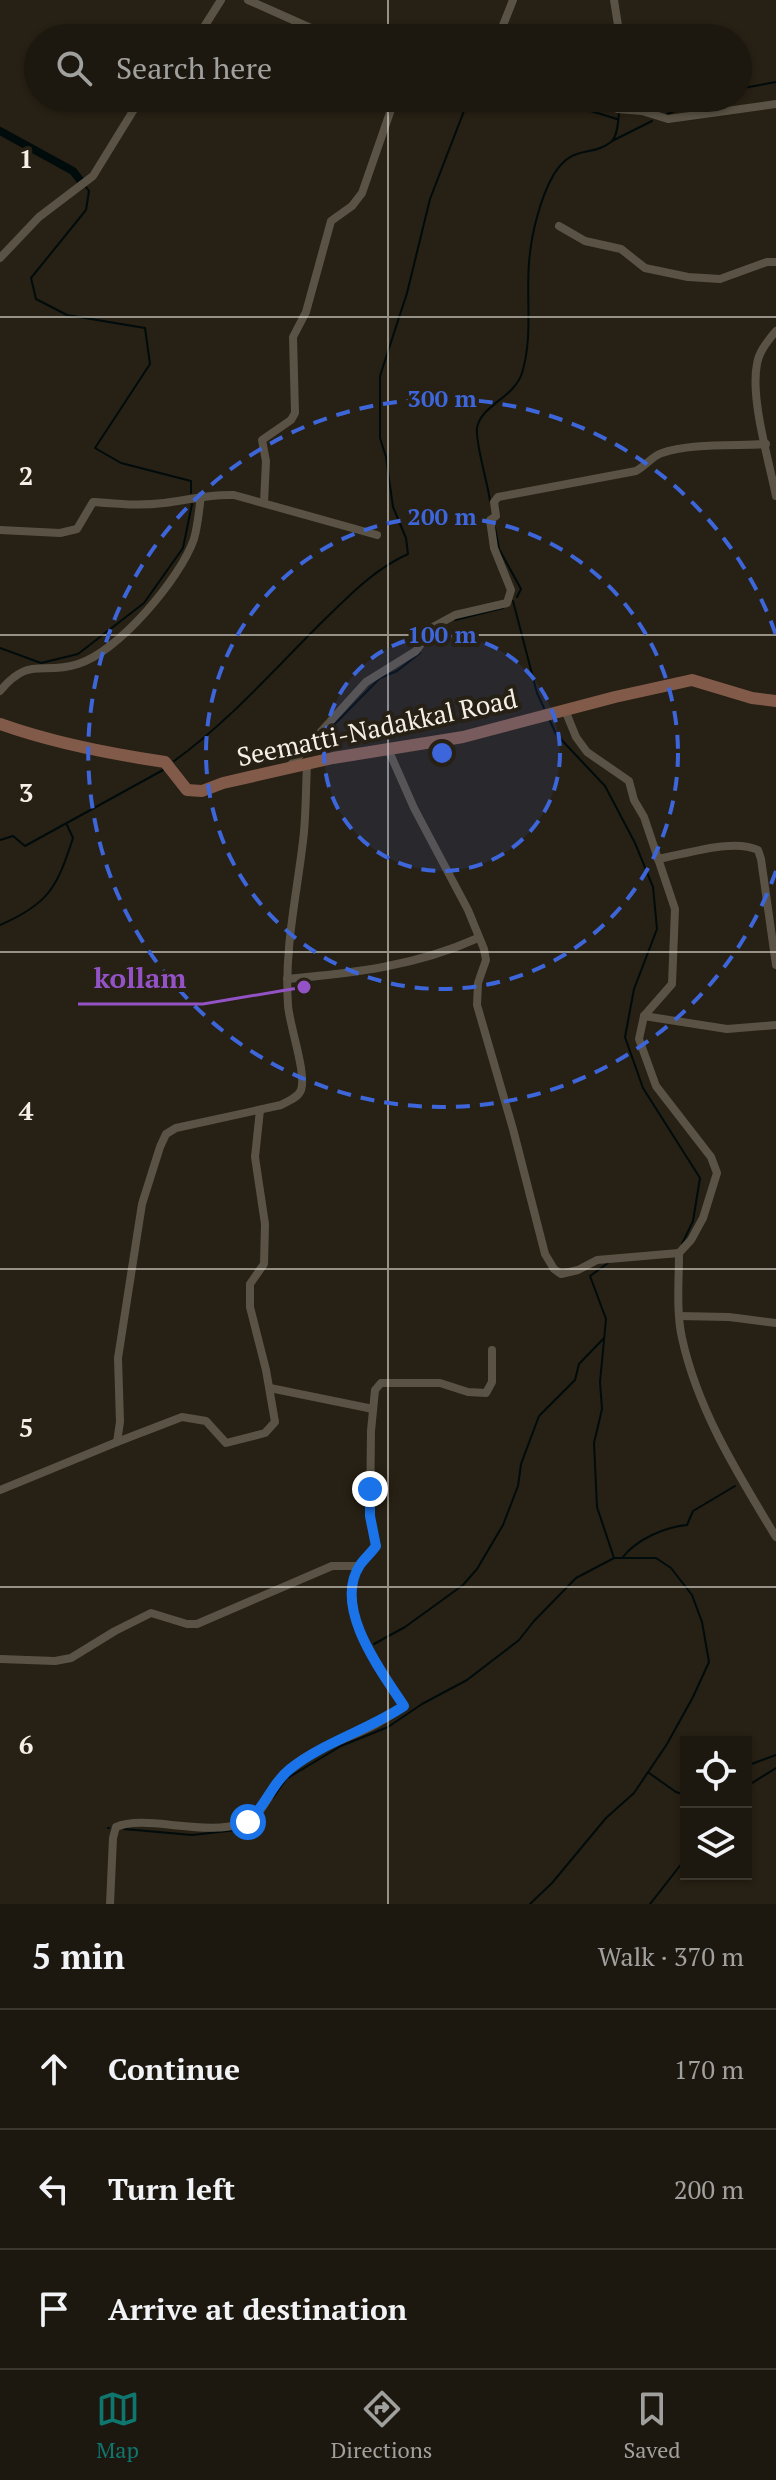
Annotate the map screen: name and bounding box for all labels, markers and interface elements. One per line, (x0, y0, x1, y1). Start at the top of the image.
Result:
search box (24, 24, 752, 112)
icon: search (52, 46, 96, 90)
text: Search here (116, 48, 272, 88)
text: 1 (19, 141, 33, 175)
text: 300 m (407, 382, 477, 414)
text: 2 (19, 458, 33, 492)
text: 200 m (407, 500, 477, 532)
text: 100 m (407, 618, 477, 650)
street label: Seematti-Nadakkal Road (234, 681, 520, 773)
centre of rings (428, 739, 456, 767)
text: 3 (19, 775, 33, 809)
callout: kollam (78, 952, 203, 1004)
text: kollam (94, 959, 186, 996)
text: 4 (19, 1093, 34, 1127)
text: 5 (19, 1410, 33, 1444)
route end (352, 1471, 388, 1507)
text: 6 (19, 1727, 33, 1761)
map controls (680, 1736, 752, 1880)
button: locate (680, 1736, 752, 1808)
route start (230, 1804, 266, 1840)
button: layers (680, 1808, 752, 1880)
text: 5 min (32, 1934, 125, 1979)
text: Walk · 370 m (598, 1939, 744, 1973)
icon: ahead (32, 2047, 76, 2091)
text: Continue (108, 2049, 240, 2089)
text: 170 m (674, 2052, 744, 2086)
icon: left (32, 2167, 76, 2211)
text: Turn left (108, 2169, 235, 2209)
text: 200 m (674, 2172, 744, 2206)
icon: arrive (32, 2287, 76, 2331)
text: Arrive at destination (108, 2289, 407, 2329)
tab: Map (96, 2387, 140, 2464)
tab: Directions (331, 2387, 432, 2464)
tab: Saved (623, 2387, 680, 2464)

